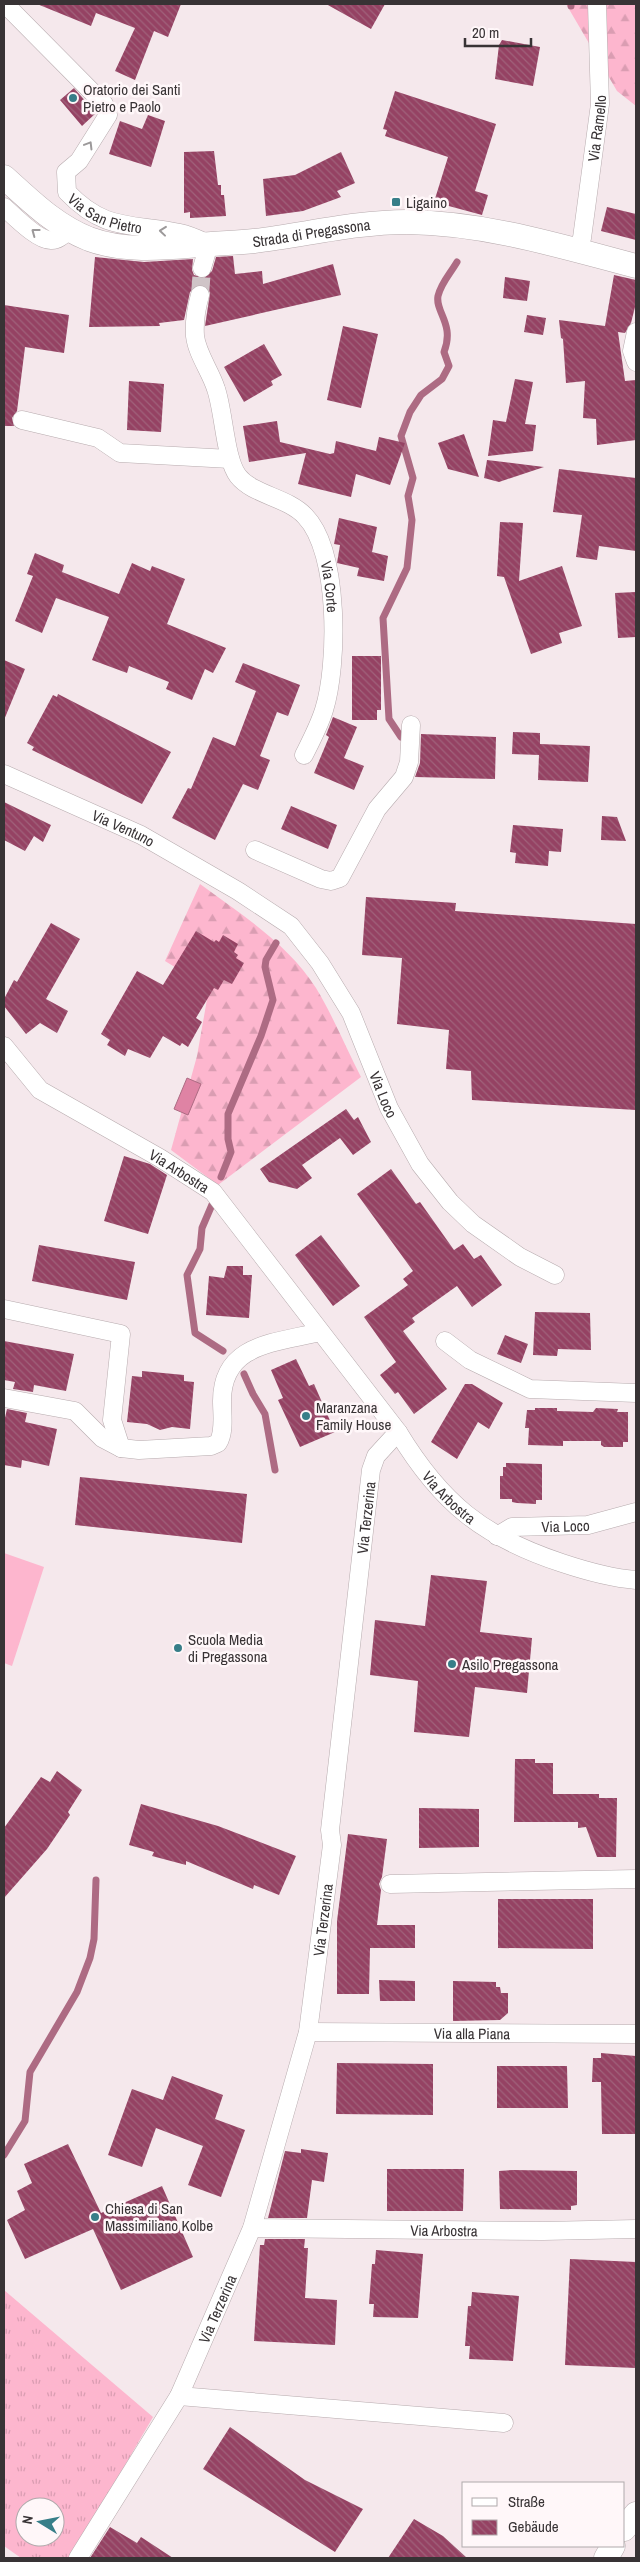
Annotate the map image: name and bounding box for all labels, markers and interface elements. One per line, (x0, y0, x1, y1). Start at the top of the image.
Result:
scale bar (465, 15, 531, 47)
text: 20 m (472, 22, 499, 43)
place label: Oratorio dei Santi Pietro e Paolo (83, 79, 181, 117)
marker: Oratorio dei Santi Pietro e Paolo (67, 92, 79, 104)
street label: Via Ramello (582, 95, 611, 163)
one-way arrow (83, 142, 92, 151)
street label: Via San Pietro (63, 188, 143, 238)
place label: Ligaino (406, 192, 447, 213)
marker: Ligaino (390, 196, 402, 208)
street label: Strada di Pregassona (251, 213, 371, 252)
one-way arrow (159, 226, 167, 237)
one-way arrow (32, 230, 41, 238)
street label: Via Corte (316, 559, 344, 613)
street label: Via Ventuno (89, 804, 159, 851)
street label: Via Loco (365, 1068, 403, 1122)
street label: Via Arbostra (146, 1144, 214, 1198)
place label: Maranzana Family House (316, 1397, 391, 1435)
marker: Maranzana Family House (300, 1410, 312, 1422)
street label: Via Arbostra (418, 1466, 480, 1529)
street label: Via Terzerina (351, 1480, 380, 1555)
street label: Via Loco (541, 1514, 590, 1537)
place label: Scuola Media di Pregassona (188, 1629, 267, 1667)
marker: Scuola Media di Pregassona (172, 1642, 184, 1654)
place label: Asilo Pregassona (461, 1654, 559, 1675)
marker: Asilo Pregassona (446, 1658, 458, 1670)
street label: Via Terzerina (307, 1882, 337, 1957)
street label: Via alla Piana (434, 2022, 510, 2044)
place label: Chiesa di San Massimiliano Kolbe (105, 2198, 213, 2236)
marker: Chiesa di San Massimiliano Kolbe (89, 2211, 101, 2223)
street label: Via Arbostra (410, 2219, 478, 2241)
street label: Via Terzerina (193, 2271, 241, 2346)
legend (462, 2482, 625, 2547)
text: Straße (508, 2491, 545, 2512)
north arrow (15, 2497, 65, 2547)
text: N (18, 2514, 37, 2525)
text: Gebäude (508, 2516, 559, 2537)

